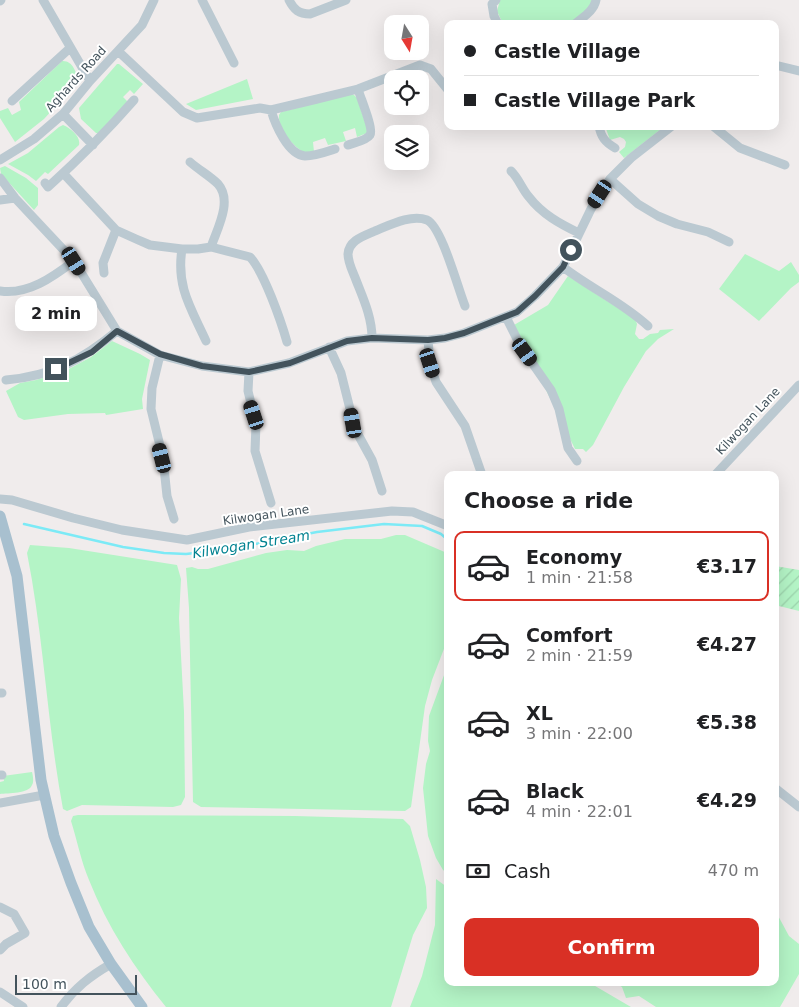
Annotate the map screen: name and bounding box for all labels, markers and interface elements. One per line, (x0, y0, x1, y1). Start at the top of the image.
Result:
north arrow (384, 15, 429, 60)
map controls (384, 15, 429, 170)
text: Castle Village (494, 40, 640, 62)
street label: Aghards Road (43, 43, 109, 115)
button: locate (384, 70, 429, 115)
text: Castle Village Park (494, 89, 695, 111)
button: layers (384, 125, 429, 170)
car (585, 177, 614, 211)
route start (560, 239, 582, 261)
car (59, 244, 88, 278)
callout: 2 min (15, 296, 97, 332)
text: 2 min (31, 304, 81, 323)
car (510, 335, 539, 369)
car (418, 346, 441, 380)
route end (45, 358, 67, 380)
street label: Kilwogan Lane (713, 384, 783, 458)
car (242, 398, 265, 432)
car (343, 407, 362, 439)
car (151, 442, 172, 474)
text: Choose a ride (464, 488, 633, 513)
street label: Kilwogan Lane (222, 502, 310, 528)
water label: Kilwogan Stream (191, 527, 311, 561)
icon: car (466, 544, 511, 589)
text: Economy (526, 546, 622, 568)
text: €3.17 (697, 555, 757, 577)
text: 1 min · 21:58 (526, 568, 633, 587)
icon: car (466, 622, 511, 667)
text: Comfort (526, 624, 613, 646)
text: €4.27 (697, 633, 757, 655)
text: 2 min · 21:59 (526, 646, 633, 665)
icon: car (466, 700, 511, 745)
text: XL (526, 702, 553, 724)
text: €5.38 (697, 711, 757, 733)
text: 3 min · 22:00 (526, 724, 633, 743)
icon: car (466, 778, 511, 823)
text: Black (526, 780, 584, 802)
text: €4.29 (697, 789, 757, 811)
text: 4 min · 22:01 (526, 802, 633, 821)
icon: cash (464, 857, 492, 885)
text: Cash (504, 860, 551, 882)
text: 470 m (708, 861, 759, 880)
button: Confirm (464, 918, 759, 976)
scale bar (15, 972, 138, 995)
text: 100 m (22, 976, 67, 992)

